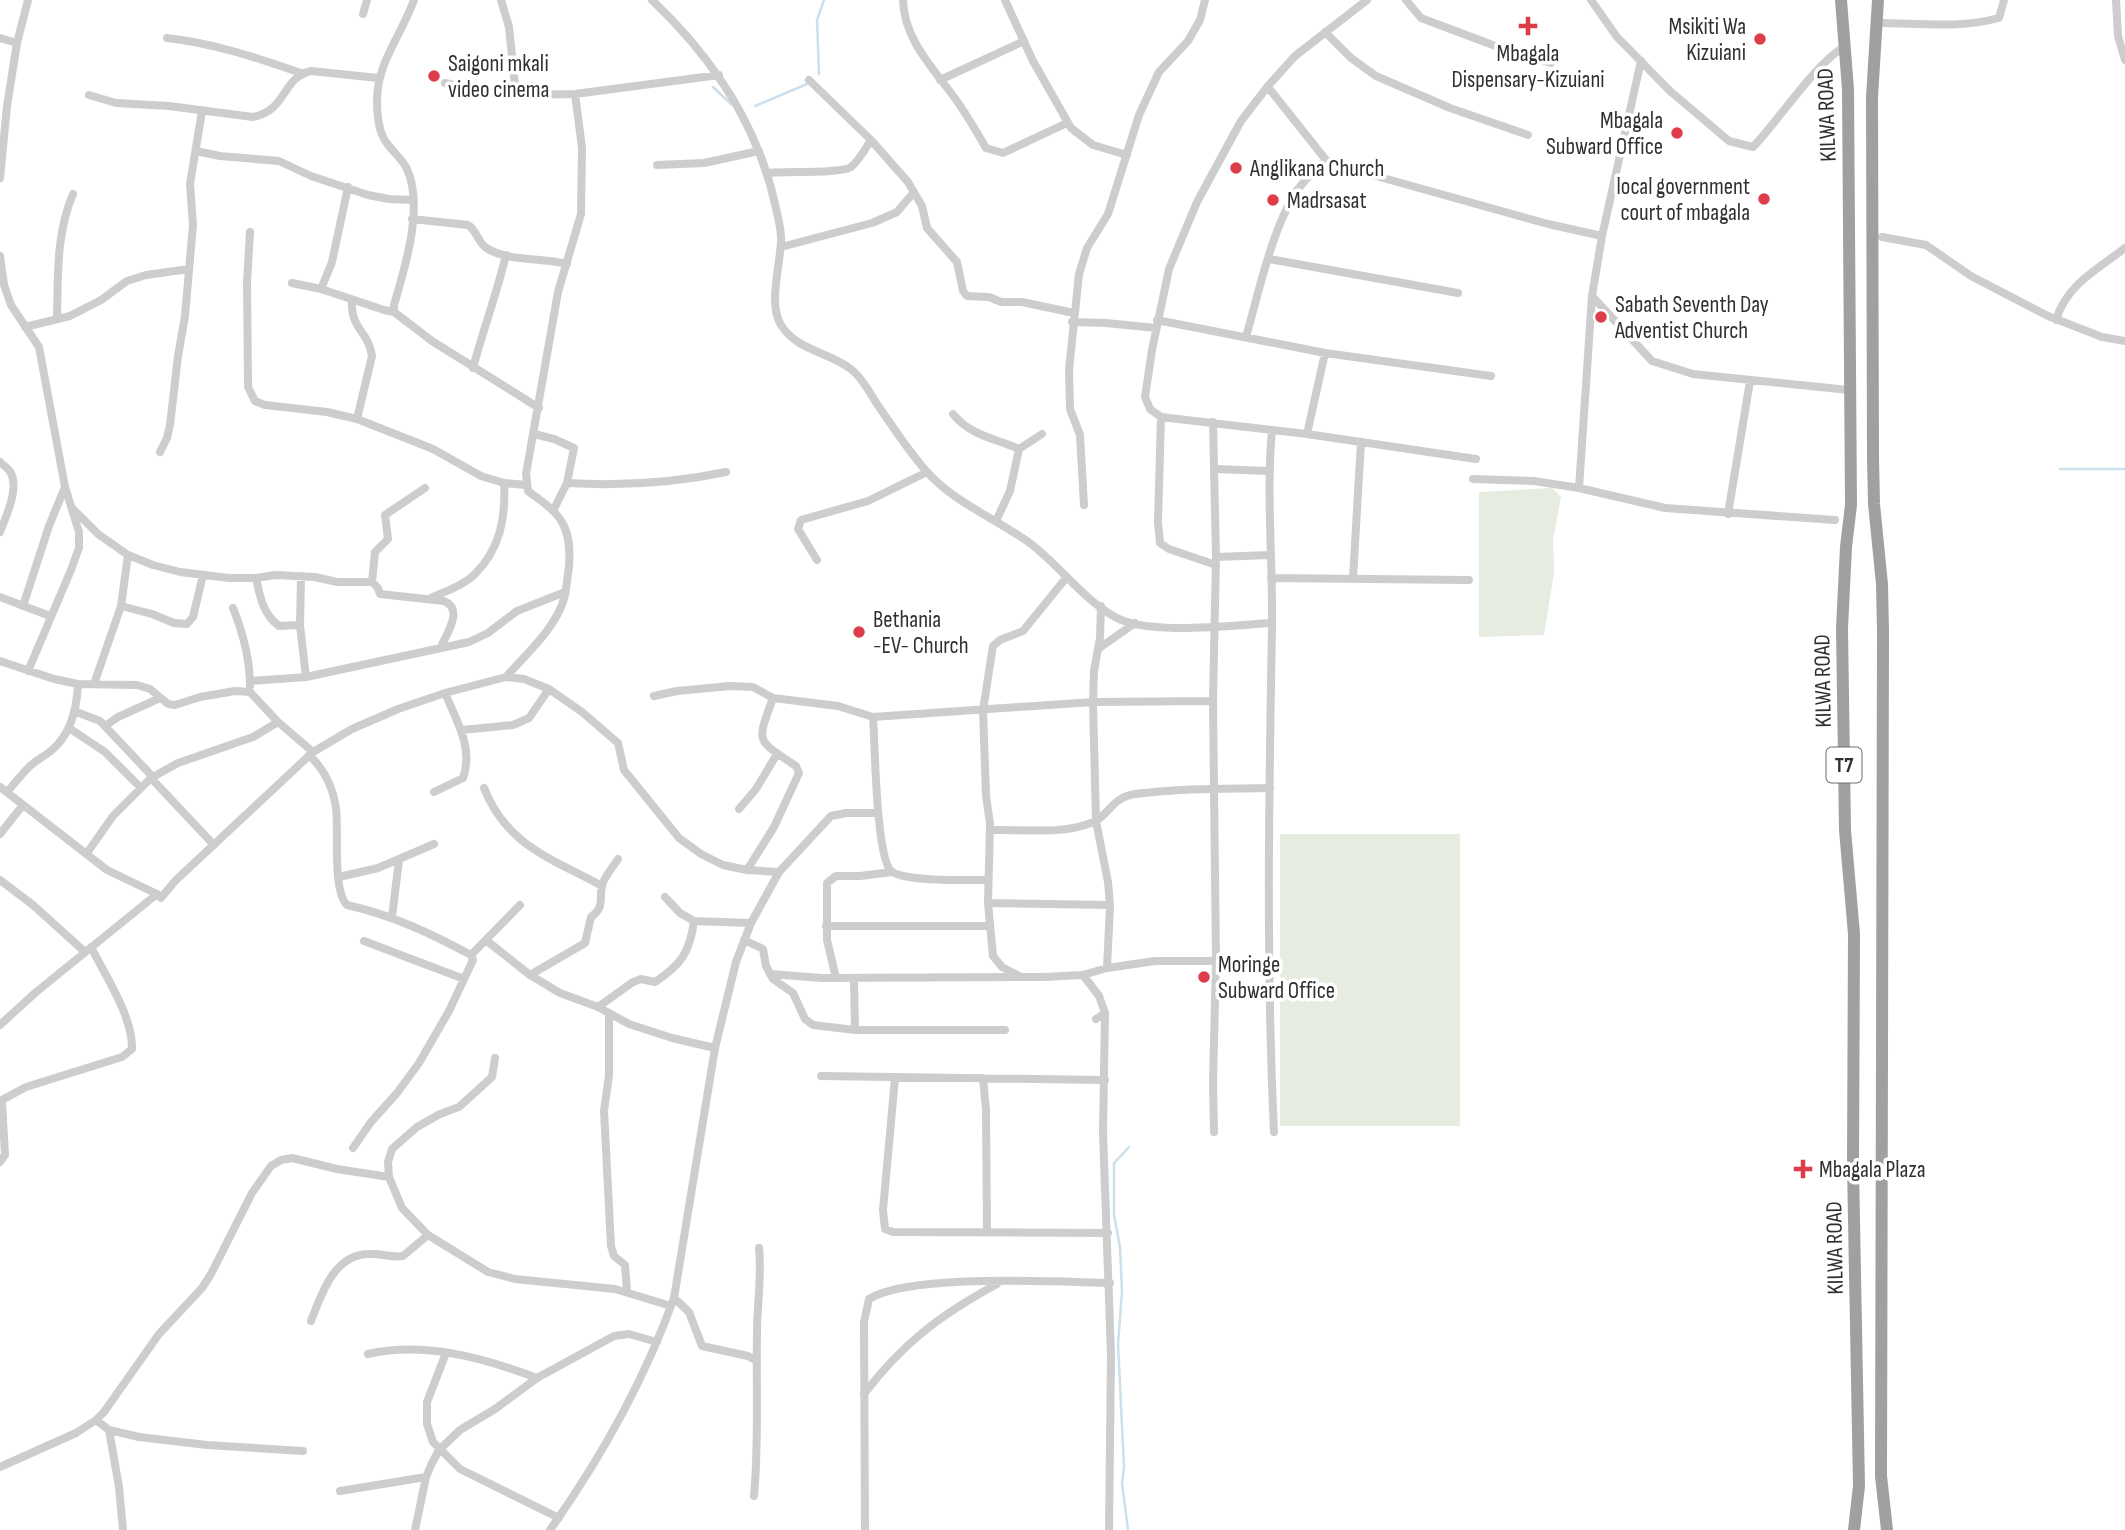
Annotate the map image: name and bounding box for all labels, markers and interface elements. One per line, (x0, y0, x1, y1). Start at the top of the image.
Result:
place label: Msikiti Wa Kizuiani (1669, 13, 1746, 67)
marker: Mbagala Dispensary-Kizuiani (1518, 16, 1538, 36)
marker: Msikiti Wa Kizuiani (1752, 31, 1768, 47)
place label: Mbagala Dispensary-Kizuiani (1451, 40, 1605, 94)
place label: Saigoni mkali video cinema (448, 50, 549, 104)
marker: Saigoni mkali video cinema (426, 68, 442, 84)
street label: KILWA ROAD (1811, 68, 1843, 162)
place label: Mbagala Subward Office (1546, 107, 1663, 161)
marker: Mbagala Subward Office (1669, 125, 1685, 141)
place label: Anglikana Church (1249, 155, 1384, 183)
marker: Anglikana Church (1228, 160, 1244, 176)
place label: local government court of mbagala (1617, 173, 1750, 227)
place label: Madrsasat (1287, 187, 1366, 215)
marker: local government court of mbagala (1756, 191, 1772, 207)
marker: Madrsasat (1265, 192, 1281, 208)
place label: Sabath Seventh Day Adventist Church (1614, 291, 1769, 345)
marker: Sabath Seventh Day Adventist Church (1593, 309, 1609, 325)
place label: Bethania -EV- Church (873, 606, 969, 660)
marker: Bethania -EV- Church (851, 624, 867, 640)
street label: KILWA ROAD (1808, 634, 1838, 728)
road number: T7 (1826, 748, 1862, 782)
place label: Moringe Subward Office (1218, 951, 1335, 1005)
marker: Moringe Subward Office (1196, 969, 1212, 985)
place label: Mbagala Plaza (1819, 1156, 1926, 1184)
marker: Mbagala Plaza (1793, 1159, 1813, 1179)
street label: KILWA ROAD (1820, 1201, 1850, 1295)

